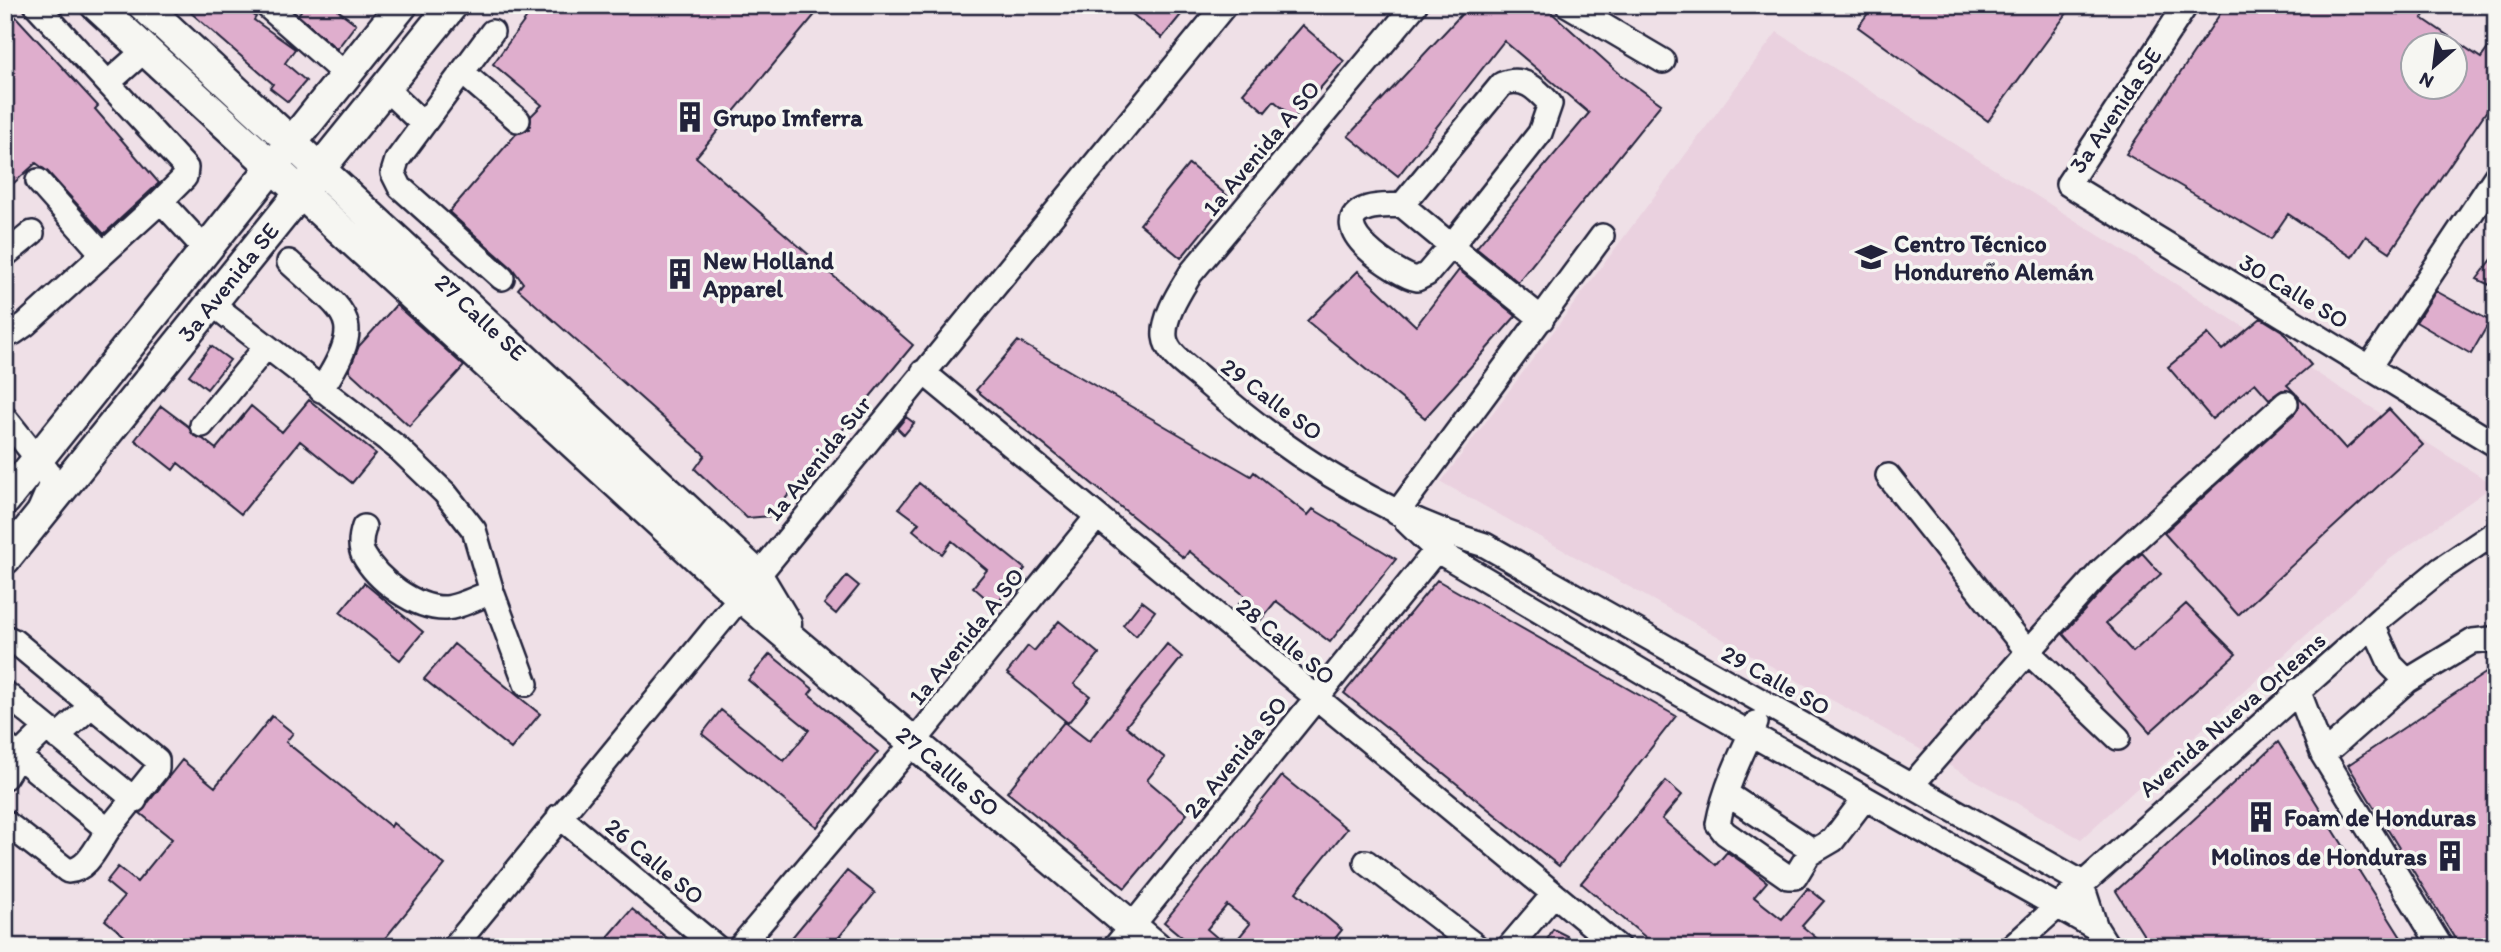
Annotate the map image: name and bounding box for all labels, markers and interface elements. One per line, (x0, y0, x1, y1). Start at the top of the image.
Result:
north arrow (2400, 32, 2470, 102)
street label: 3a Avenida SE (2062, 42, 2168, 178)
text: N (2415, 67, 2437, 94)
street label: 1a Avenida A SO (1196, 74, 1326, 222)
building icon: Grupo Imferra (673, 100, 707, 134)
place label: Grupo Imferra (713, 103, 863, 133)
street label: 3a Avenida SE (171, 216, 285, 348)
place label: Centro Técnico Hondureño Alemán (1894, 229, 2094, 286)
school or university icon: Centro Técnico Hondureño Alemán (1854, 240, 1888, 274)
place label: New Holland Apparel (702, 246, 834, 304)
street label: 30 Calle SO (2234, 247, 2354, 335)
building icon: New Holland Apparel (663, 257, 697, 291)
street label: 27 Calle SE (429, 267, 533, 367)
street label: 29 Calle SO (1215, 351, 1329, 447)
street label: 1a Avenida Sur (759, 389, 878, 526)
street label: 1a Avenida A SO (902, 562, 1030, 710)
street label: 28 Calle SO (1231, 591, 1341, 691)
street label: Avenida Nueva Orleans (2133, 625, 2331, 803)
street label: 29 Calle SO (1717, 638, 1835, 722)
street label: 2a Avenida SO (1177, 690, 1293, 824)
street label: 27 Callle SO (890, 719, 1006, 823)
building icon: Foam de Honduras (2244, 800, 2278, 834)
place label: Foam de Honduras (2284, 803, 2476, 832)
street label: 26 Calle SO (600, 811, 710, 911)
building icon: Molinos de Honduras (2433, 839, 2467, 873)
place label: Molinos de Honduras (2211, 842, 2427, 871)

